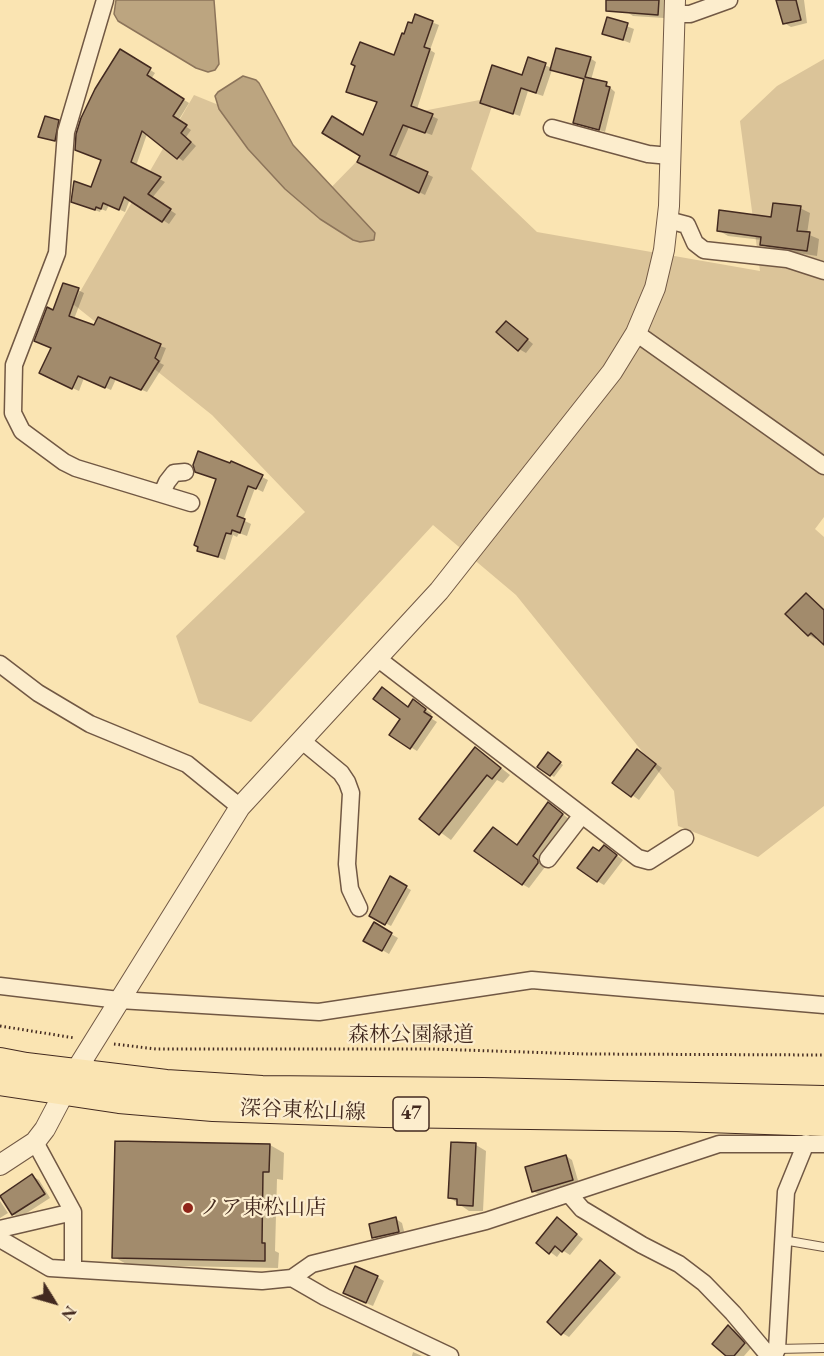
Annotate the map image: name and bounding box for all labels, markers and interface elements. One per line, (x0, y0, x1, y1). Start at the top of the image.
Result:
street label: 森林公園緑道 (348, 1022, 474, 1048)
street label: 深谷東松山線 (240, 1096, 366, 1126)
road number: 47 (393, 1097, 429, 1131)
place label: ノア東松山店 (200, 1195, 326, 1221)
marker: ノア東松山店 (181, 1201, 195, 1215)
north arrow (24, 1272, 84, 1332)
text: N (56, 1302, 81, 1325)

